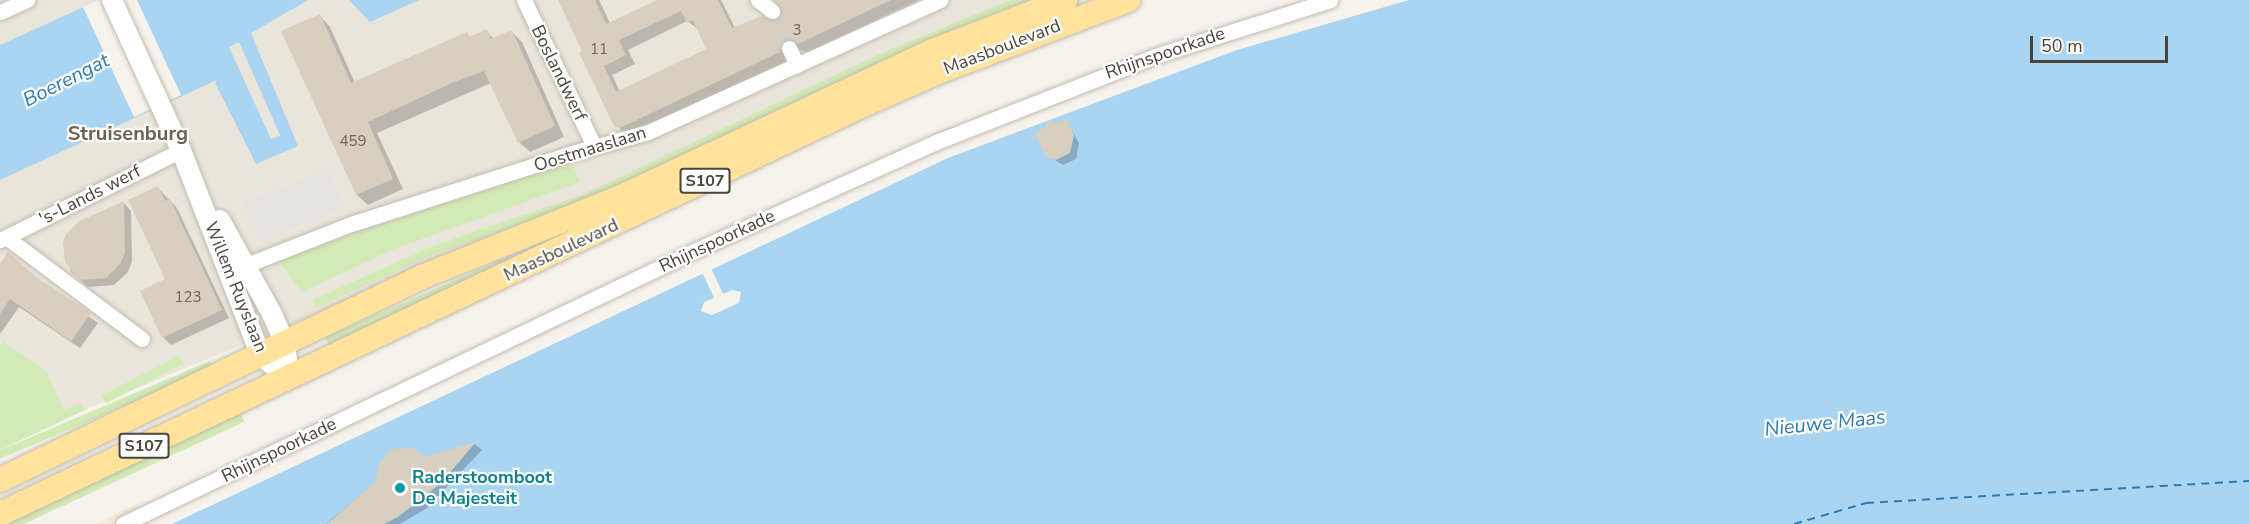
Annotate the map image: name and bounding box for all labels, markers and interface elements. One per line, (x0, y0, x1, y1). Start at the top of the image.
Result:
street label: Maasboulevard (940, 15, 1064, 79)
street label: Boslandwerf (527, 22, 591, 124)
house number: 3 (793, 22, 801, 40)
street label: Rhijnspoorkade (1102, 22, 1228, 84)
scale bar (2033, 24, 2171, 62)
text: 50 m (2041, 34, 2083, 58)
house number: 11 (590, 41, 608, 59)
water label: Boerengat (19, 48, 113, 112)
district label: Struisenburg (68, 121, 188, 145)
street label: Oostmaaslaan (531, 122, 649, 176)
house number: 459 (340, 133, 366, 151)
street label: 's-Lands werf (36, 160, 144, 230)
road number: S107 (680, 168, 730, 194)
street label: Rhijnspoorkade (656, 205, 778, 277)
street label: Maasboulevard (500, 214, 622, 286)
street label: Willem Ruyslaan (200, 219, 272, 355)
house number: 123 (175, 289, 201, 307)
water label: Nieuwe Maas (1763, 405, 1887, 441)
street label: Rhijnspoorkade (218, 413, 340, 487)
road number: S107 (118, 433, 170, 459)
place label: Raderstoomboot De Majesteit (412, 467, 552, 510)
marker: Raderstoomboot De Majesteit (393, 481, 407, 495)

